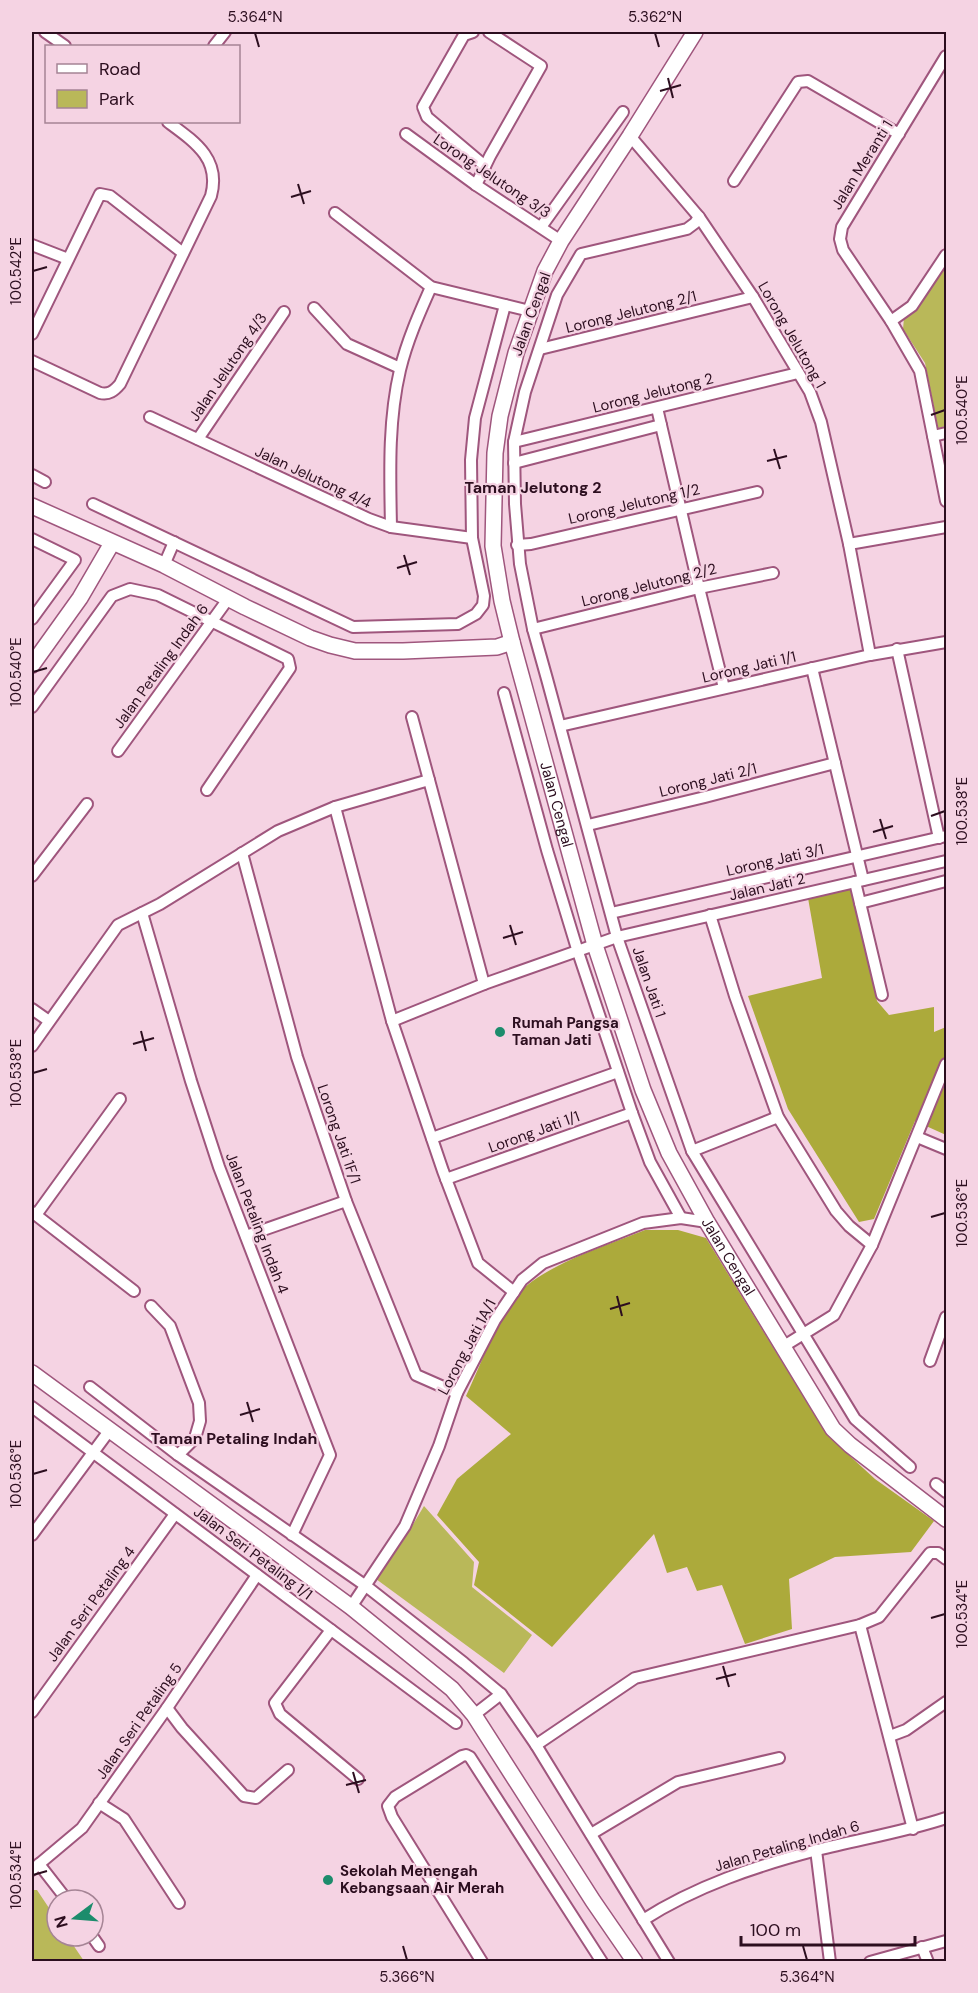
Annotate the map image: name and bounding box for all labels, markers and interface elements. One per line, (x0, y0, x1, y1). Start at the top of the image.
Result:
text: 5.364°N (227, 7, 283, 27)
text: 5.362°N (628, 7, 682, 27)
legend (45, 45, 240, 123)
text: Road (99, 57, 141, 81)
text: Park (99, 87, 135, 111)
street label: Jalan Meranti 1 (827, 117, 897, 213)
street label: Lorong Jelutong 3/3 (429, 129, 555, 223)
text: 100.542°E (6, 237, 26, 305)
street label: Jalan Cengal (507, 269, 555, 359)
street label: Lorong Jelutong 1 (753, 278, 831, 392)
street label: Lorong Jelutong 2/1 (563, 286, 699, 338)
street label: Jalan Jelutong 4/3 (184, 309, 272, 425)
street label: Lorong Jelutong 2 (591, 368, 715, 418)
text: 100.540°E (952, 375, 972, 445)
street label: Jalan Jelutong 4/4 (252, 441, 374, 513)
district label: Taman Jelutong 2 (465, 477, 601, 498)
street label: Lorong Jelutong 1/2 (566, 479, 702, 529)
street label: Lorong Jelutong 2/2 (579, 559, 719, 611)
street label: Jalan Petaling Indah 6 (109, 599, 213, 733)
text: 100.540°E (6, 637, 26, 707)
street label: Lorong Jati 1/1 (700, 646, 798, 688)
street label: Lorong Jati 2/1 (657, 758, 759, 802)
street label: Jalan Cengal (535, 760, 578, 849)
text: 100.538°E (952, 777, 972, 845)
street label: Lorong Jati 3/1 (724, 839, 826, 881)
street label: Jalan Jati 2 (727, 869, 807, 905)
street label: Jalan Jati 1 (628, 944, 670, 1020)
place label: Rumah Pangsa Taman Jati (512, 1013, 619, 1050)
marker: Rumah Pangsa Taman Jati (493, 1025, 507, 1039)
text: 100.538°E (6, 1039, 26, 1107)
street label: Lorong Jati 1F/1 (313, 1082, 365, 1186)
street label: Lorong Jati 1/1 (486, 1106, 582, 1158)
street label: Jalan Petaling Indah 4 (221, 1150, 293, 1296)
text: 100.536°E (952, 1179, 972, 1247)
street label: Jalan Cengal (697, 1214, 759, 1299)
street label: Lorong Jati 1A/1 (433, 1296, 501, 1398)
district label: Taman Petaling Indah (151, 1428, 317, 1449)
text: 100.536°E (6, 1440, 26, 1508)
street label: Jalan Seri Petaling 1/1 (190, 1502, 316, 1604)
street label: Jalan Seri Petaling 4 (42, 1542, 140, 1666)
text: 100.534°E (952, 1580, 972, 1648)
street label: Jalan Seri Petaling 5 (91, 1659, 187, 1783)
street label: Jalan Petaling Indah 6 (712, 1816, 862, 1876)
text: 100.534°E (6, 1841, 26, 1909)
place label: Sekolah Menengah Kebangsaan Air Merah (340, 1861, 504, 1898)
marker: Sekolah Menengah Kebangsaan Air Merah (321, 1873, 335, 1887)
north arrow (45, 1888, 105, 1948)
scale bar (741, 1909, 915, 1947)
text: N (49, 1913, 73, 1931)
text: 100 m (750, 1918, 801, 1942)
text: 5.366°N (379, 1967, 435, 1987)
text: 5.364°N (779, 1967, 835, 1987)

